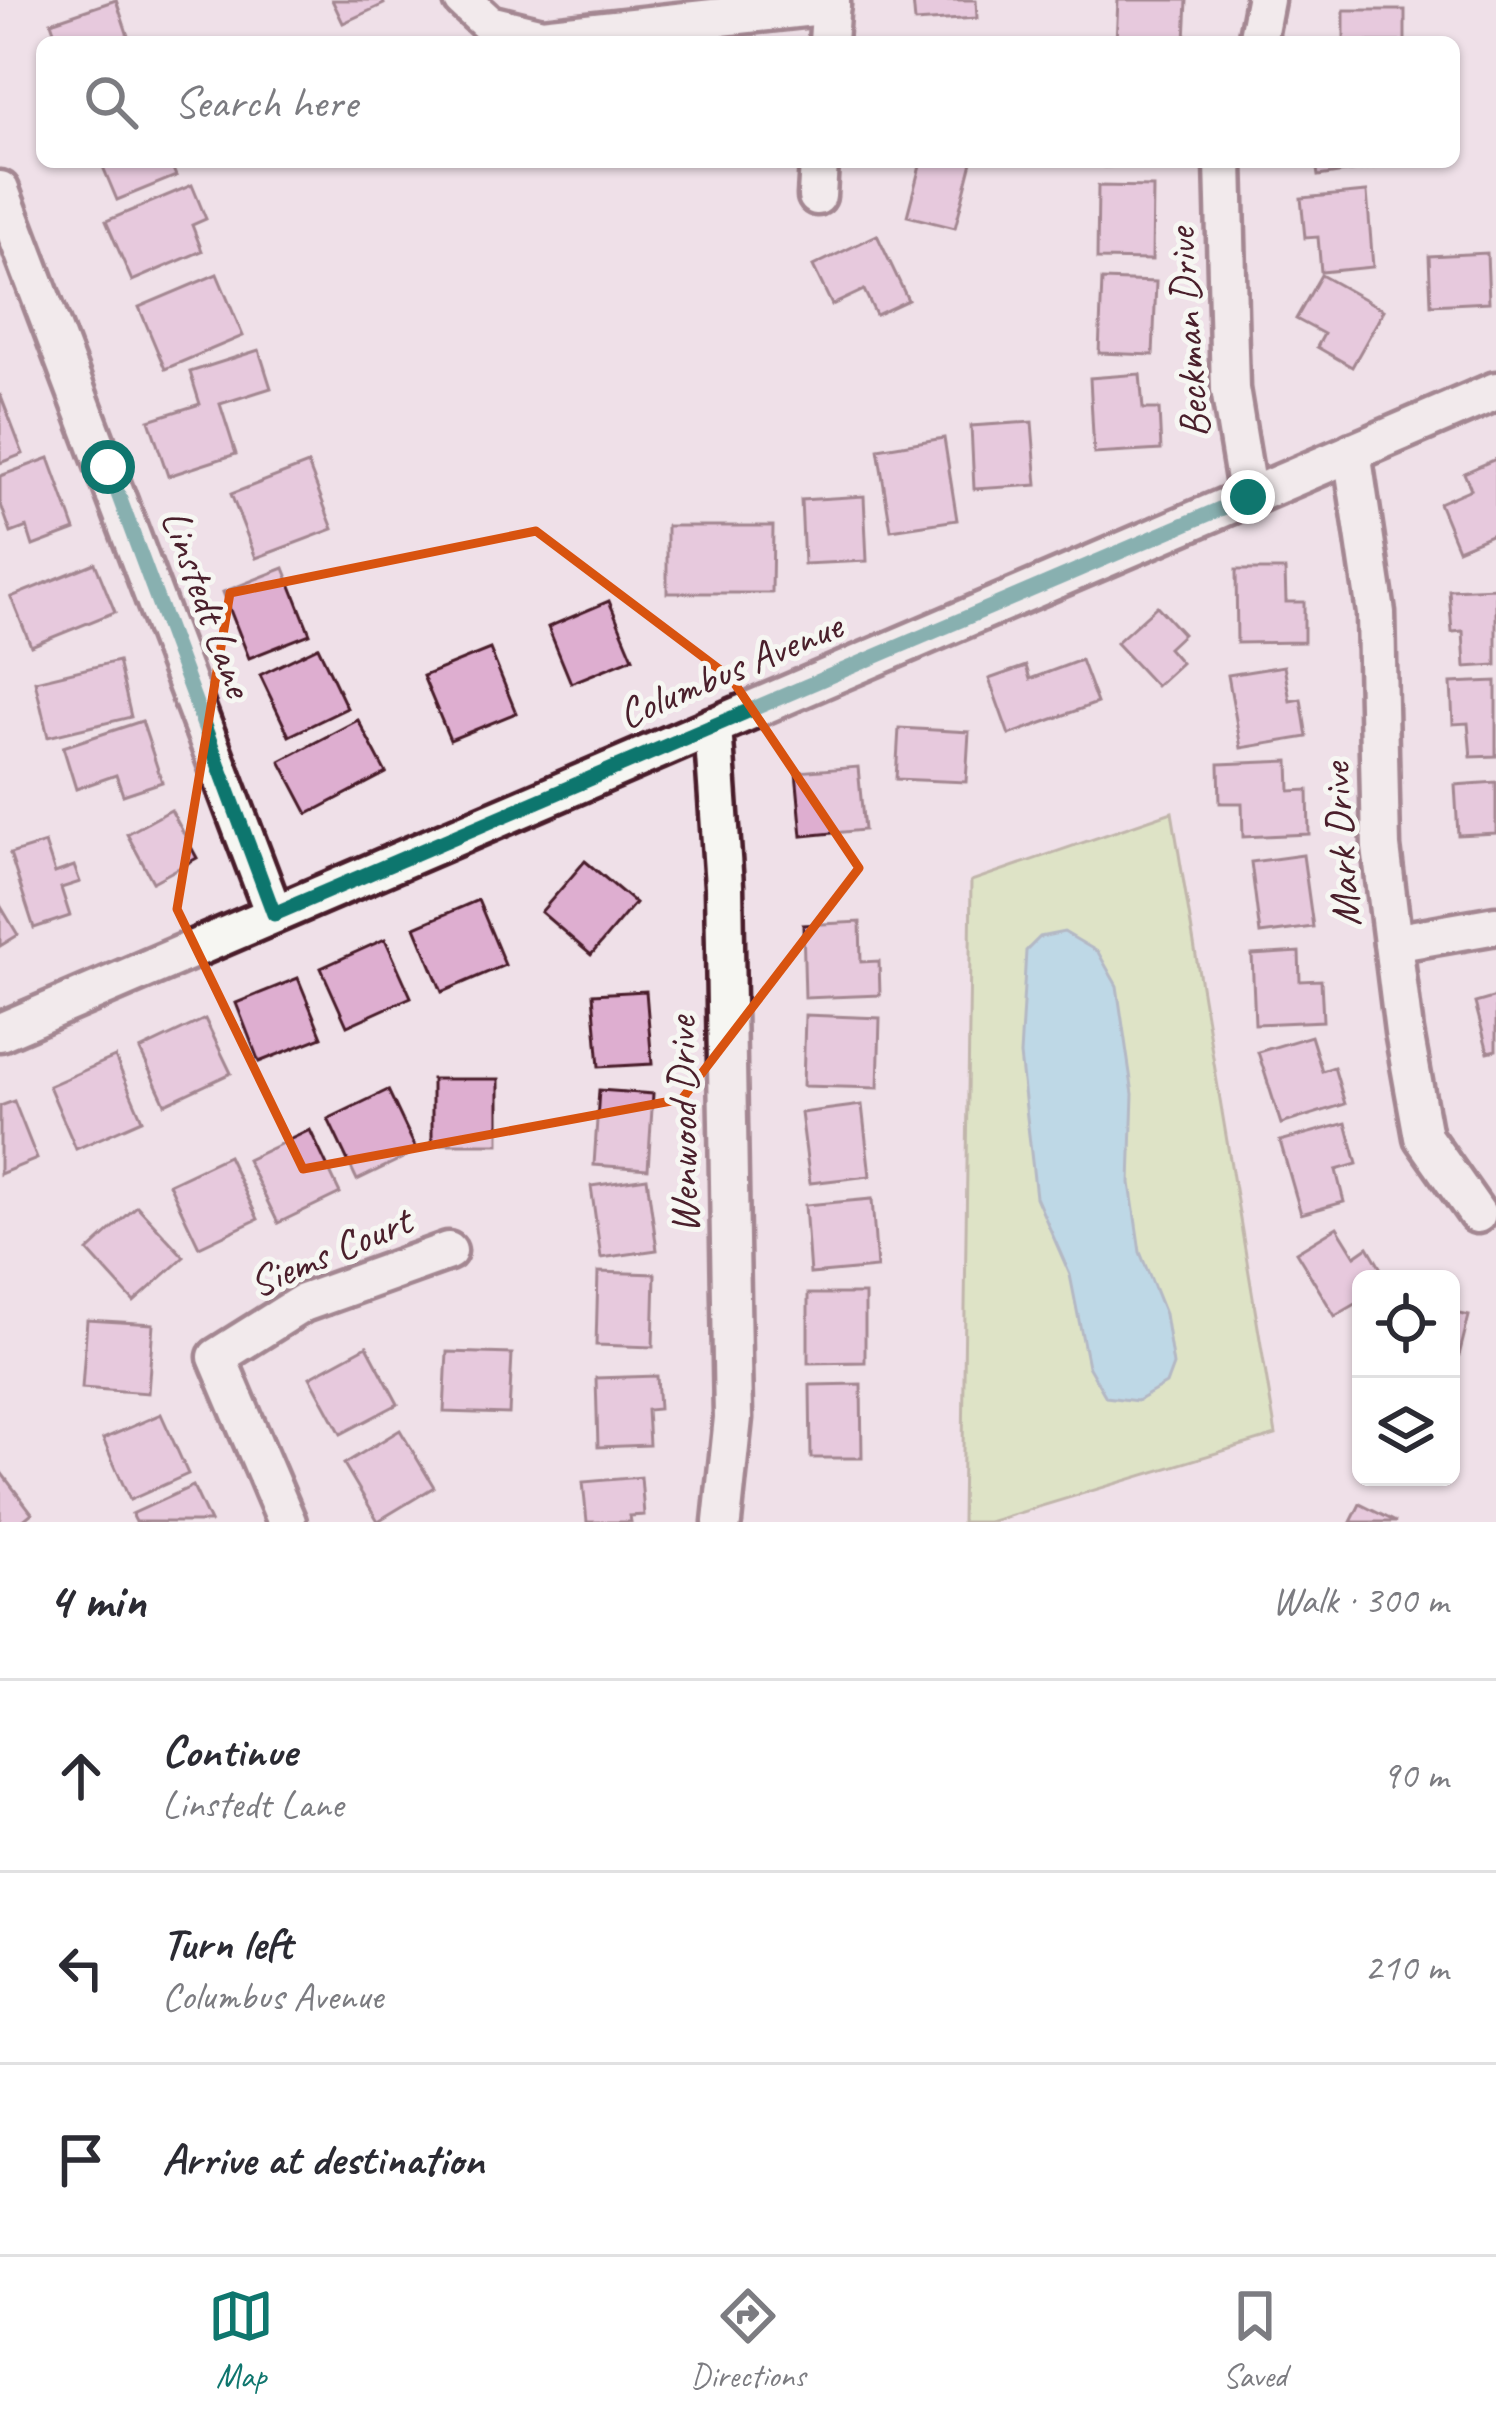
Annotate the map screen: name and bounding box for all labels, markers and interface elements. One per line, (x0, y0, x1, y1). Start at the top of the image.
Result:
search box (36, 36, 1460, 168)
icon: search (78, 69, 144, 135)
text: Search here (174, 74, 357, 131)
street label: Beckman Drive (1154, 223, 1222, 440)
route start (81, 440, 135, 494)
route end (1221, 470, 1275, 524)
street label: Linstedt Lane (149, 502, 266, 707)
street label: Columbus Avenue (610, 598, 852, 741)
street label: Mark Drive (1309, 759, 1373, 929)
street label: Wenwood Drive (655, 1014, 711, 1234)
street label: Siems Court (241, 1193, 423, 1310)
map controls (1352, 1270, 1460, 1486)
button: locate (1352, 1270, 1460, 1378)
button: layers (1352, 1378, 1460, 1486)
text: 4 min (48, 1568, 146, 1632)
text: Walk · 300 m (1272, 1576, 1448, 1625)
text: Continue (162, 1723, 296, 1780)
icon: ahead (48, 1743, 114, 1809)
text: 90 m (1382, 1751, 1448, 1800)
text: Linstedt Lane (162, 1780, 343, 1829)
text: Turn left (162, 1915, 292, 1972)
icon: left (48, 1935, 114, 2001)
text: 210 m (1364, 1943, 1448, 1992)
text: Columbus Avenue (162, 1972, 383, 2021)
icon: arrive (48, 2127, 114, 2193)
text: Arrive at destination (162, 2131, 484, 2188)
tab: Map (208, 2283, 274, 2397)
tab: Directions (691, 2283, 805, 2397)
tab: Saved (1222, 2283, 1288, 2397)

